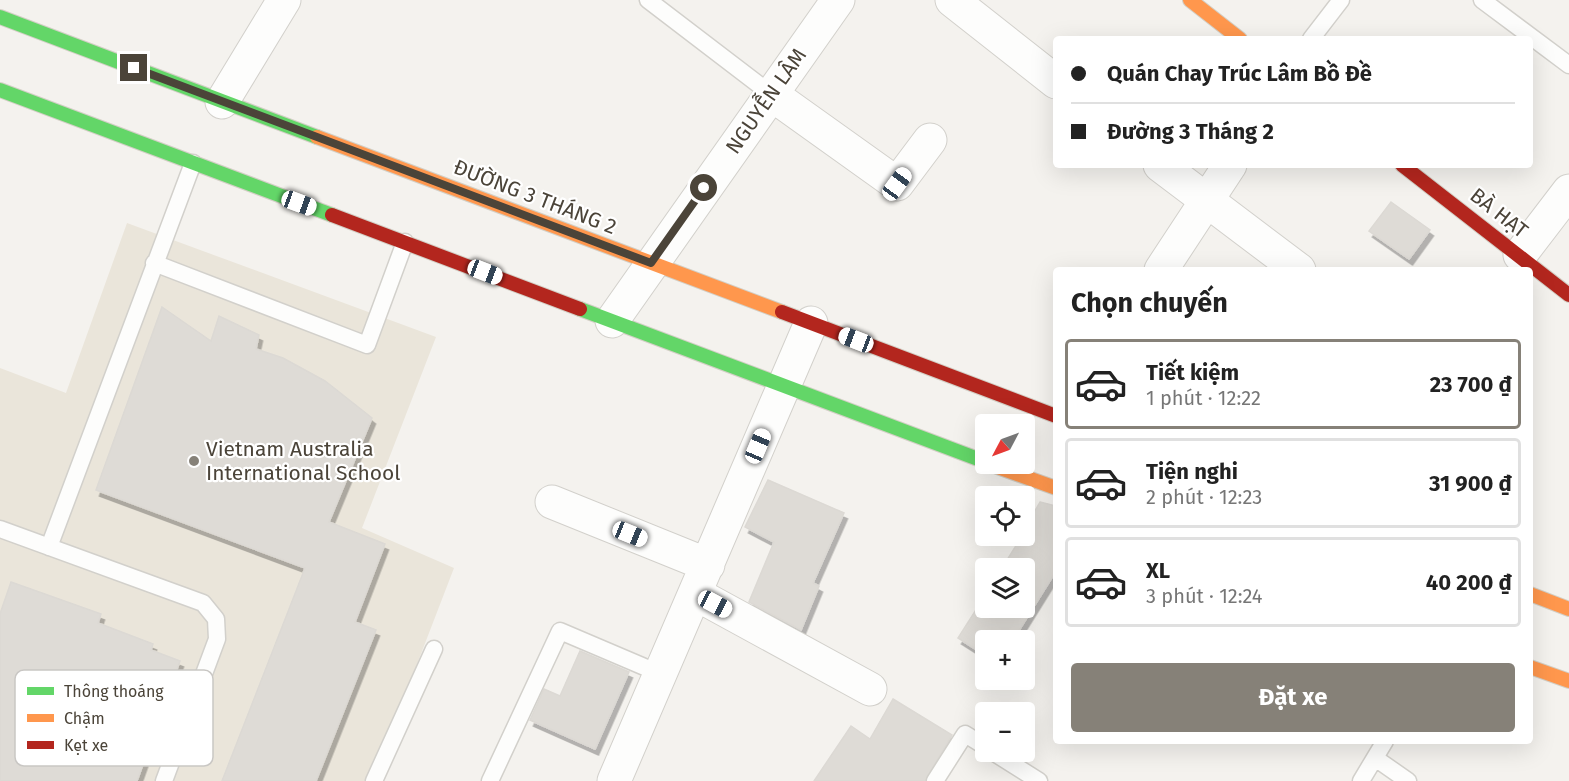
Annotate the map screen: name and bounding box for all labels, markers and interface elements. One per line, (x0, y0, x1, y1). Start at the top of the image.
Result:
street label: NGUYỄN LÂM (718, 42, 812, 159)
route end (120, 54, 147, 81)
text: Quán Chay Trúc Lâm Bồ Đề (1107, 60, 1372, 87)
text: Đường 3 Tháng 2 (1107, 118, 1274, 145)
street label: ĐƯỜNG 3 THÁNG 2 (450, 154, 620, 240)
car (879, 164, 915, 204)
route start (690, 174, 717, 201)
street label: BÀ HẠT (1465, 182, 1533, 244)
car (279, 188, 319, 218)
car (465, 257, 505, 287)
text: Chọn chuyến (1071, 287, 1228, 319)
car (836, 325, 876, 355)
icon: car (1074, 357, 1128, 411)
text: Tiết kiệm (1146, 359, 1239, 386)
text: 23 700 ₫ (1430, 371, 1512, 398)
text: 1 phút · 12:22 (1146, 386, 1261, 410)
north arrow (975, 414, 1035, 474)
map controls (975, 414, 1035, 762)
car (743, 426, 773, 466)
place label: Vietnam Australia International School (206, 436, 401, 486)
marker: Vietnam Australia International School (187, 454, 201, 468)
icon: car (1074, 456, 1128, 510)
text: Tiện nghi (1146, 458, 1238, 485)
text: 31 900 ₫ (1429, 470, 1512, 497)
text: 2 phút · 12:23 (1146, 485, 1262, 509)
button: locate (975, 486, 1035, 546)
car (610, 519, 650, 549)
icon: car (1074, 555, 1128, 609)
text: XL (1146, 557, 1170, 584)
button: layers (975, 558, 1035, 618)
text: 40 200 ₫ (1426, 569, 1512, 596)
text: 3 phút · 12:24 (1146, 584, 1263, 608)
car (695, 588, 735, 620)
button: + (975, 630, 1035, 690)
button: Đặt xe (1071, 663, 1515, 732)
legend (15, 670, 213, 766)
text: Thông thoáng (64, 682, 164, 701)
button: − (975, 702, 1035, 762)
text: Chậm (64, 709, 105, 728)
text: Kẹt xe (64, 736, 108, 755)

